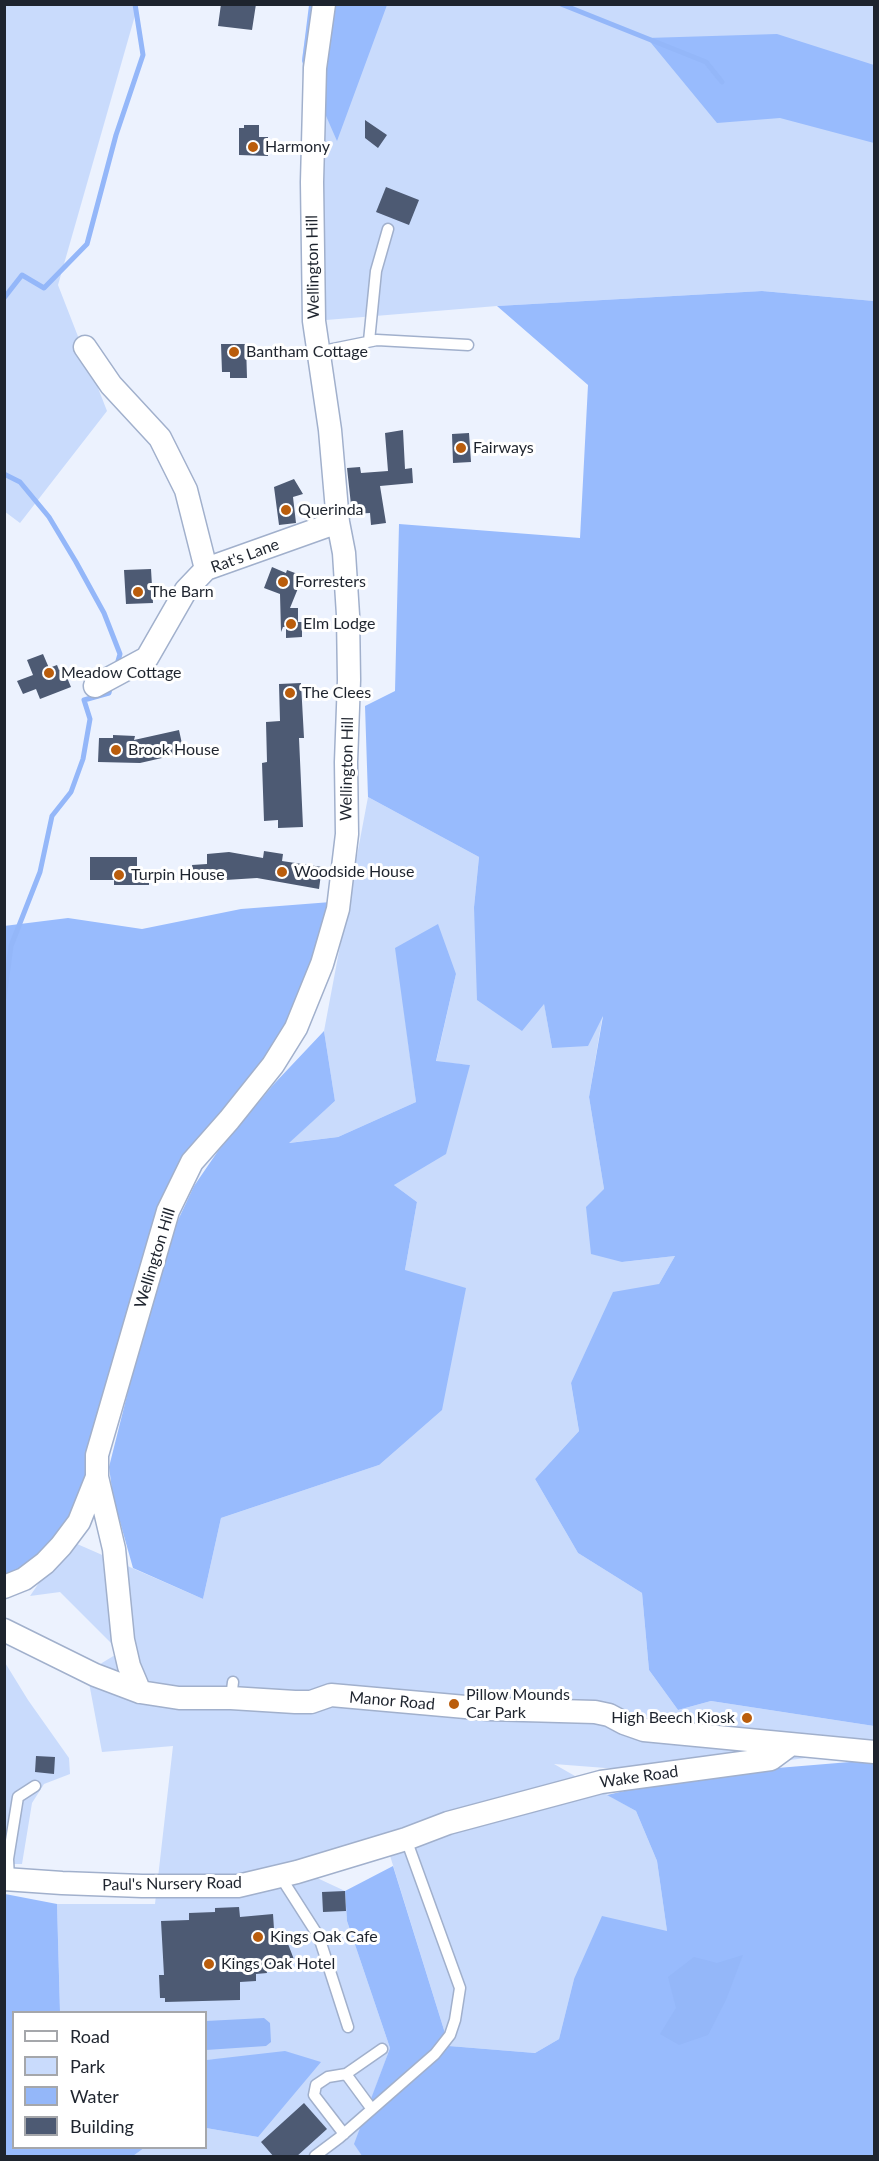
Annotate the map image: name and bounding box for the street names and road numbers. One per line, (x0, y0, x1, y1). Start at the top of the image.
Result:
street label: Wellington Hill (302, 215, 324, 319)
street label: Rat's Lane (208, 535, 282, 577)
street label: Wellington Hill (336, 717, 358, 821)
street label: Wellington Hill (131, 1205, 179, 1311)
street label: Manor Road (348, 1688, 436, 1714)
street label: Wake Road (598, 1762, 680, 1792)
street label: Paul's Nursery Road (102, 1873, 242, 1895)

